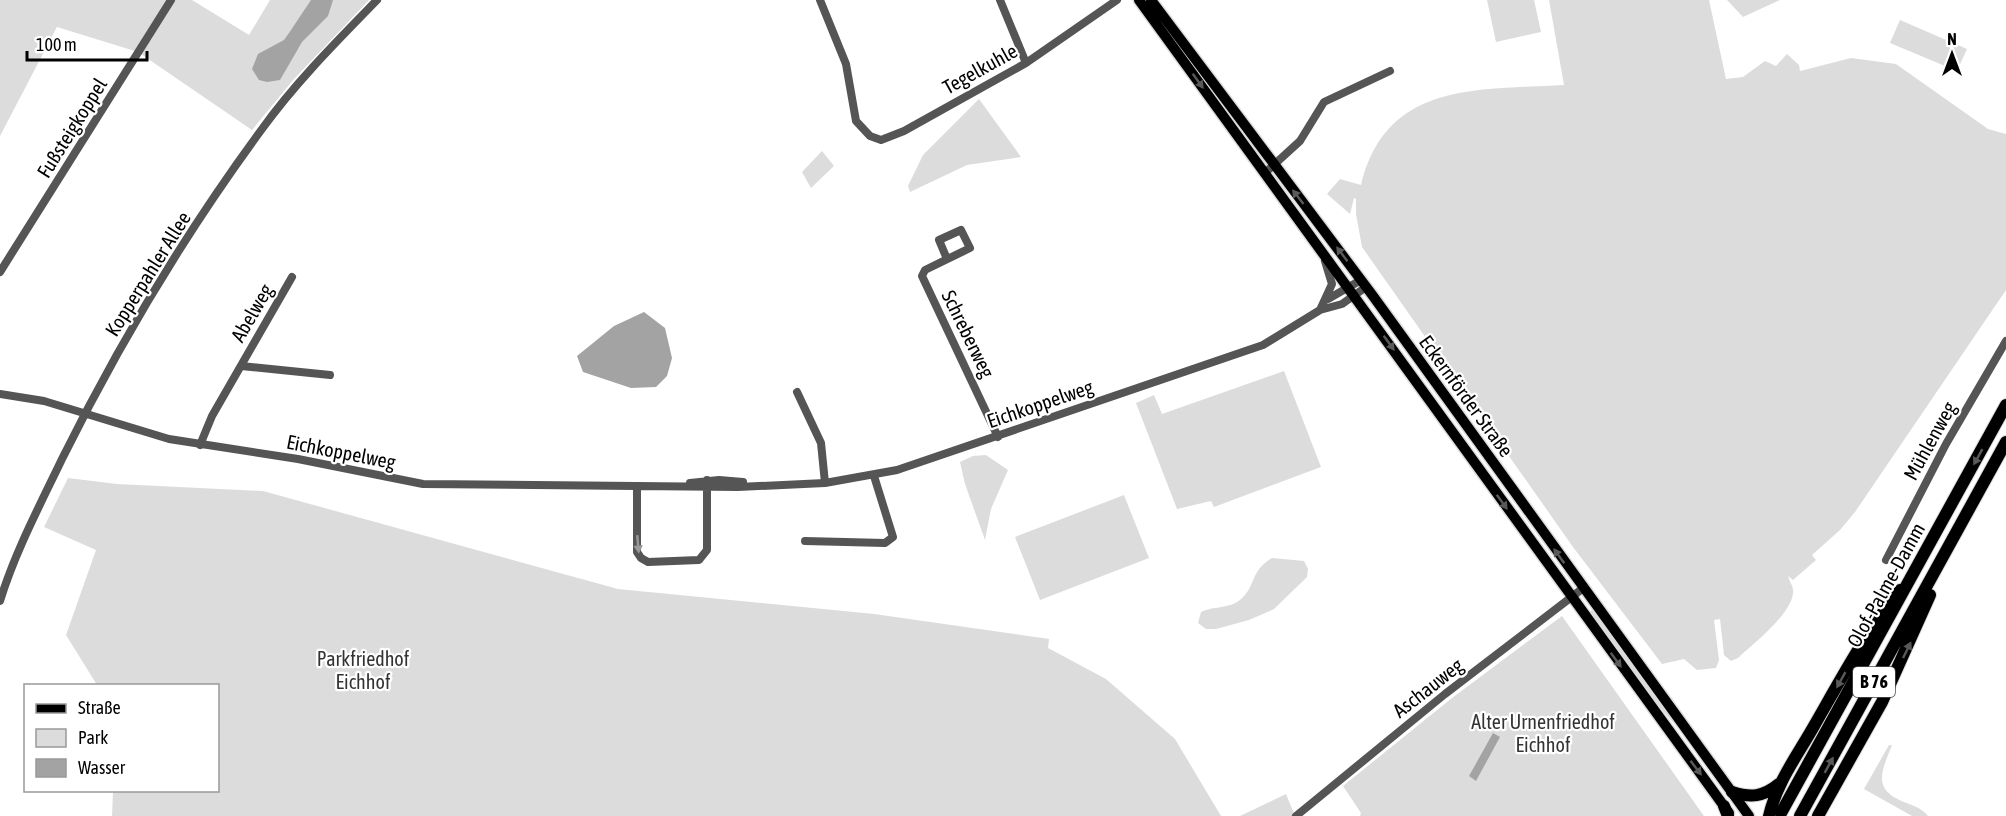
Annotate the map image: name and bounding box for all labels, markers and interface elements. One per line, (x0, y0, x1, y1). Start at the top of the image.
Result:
scale bar (27, 24, 147, 62)
north arrow (1922, 24, 1982, 84)
text: N (1947, 30, 1957, 48)
text: 100 m (36, 34, 77, 55)
street label: Tegelkuhle (939, 39, 1021, 98)
street label: Fußsteigkoppel (32, 73, 112, 182)
one-way arrow (1192, 73, 1204, 89)
one-way arrow (1292, 189, 1304, 204)
street label: Kopperpahler Allee (100, 207, 195, 340)
one-way arrow (1335, 246, 1348, 262)
street label: Abelweg (226, 279, 277, 346)
street label: Schreberweg (937, 286, 1000, 382)
street label: Eckernförder Straße (1415, 331, 1518, 461)
one-way arrow (1383, 335, 1395, 351)
street label: Eichkoppelweg (984, 375, 1096, 432)
street label: Mühlenweg (1899, 397, 1961, 484)
street label: Eichkoppelweg (285, 430, 398, 473)
one-way arrow (1973, 448, 1983, 465)
one-way arrow (1496, 494, 1508, 510)
street label: Olof-Palme-Damm (1842, 519, 1929, 651)
one-way arrow (633, 535, 643, 554)
one-way arrow (1553, 548, 1565, 563)
one-way arrow (1902, 642, 1911, 659)
park label: Parkfriedhof Eichhof (317, 647, 410, 693)
one-way arrow (1610, 652, 1622, 668)
street label: Aschauweg (1388, 653, 1468, 722)
road number: B 76 (1853, 667, 1895, 697)
one-way arrow (1835, 672, 1846, 688)
legend (24, 684, 219, 792)
text: Straße (78, 697, 121, 718)
park label: Alter Urnenfriedhof Eichhof (1471, 710, 1615, 756)
text: Park (78, 727, 108, 748)
one-way arrow (1824, 756, 1834, 773)
text: Wasser (78, 757, 126, 778)
one-way arrow (1690, 761, 1702, 776)

